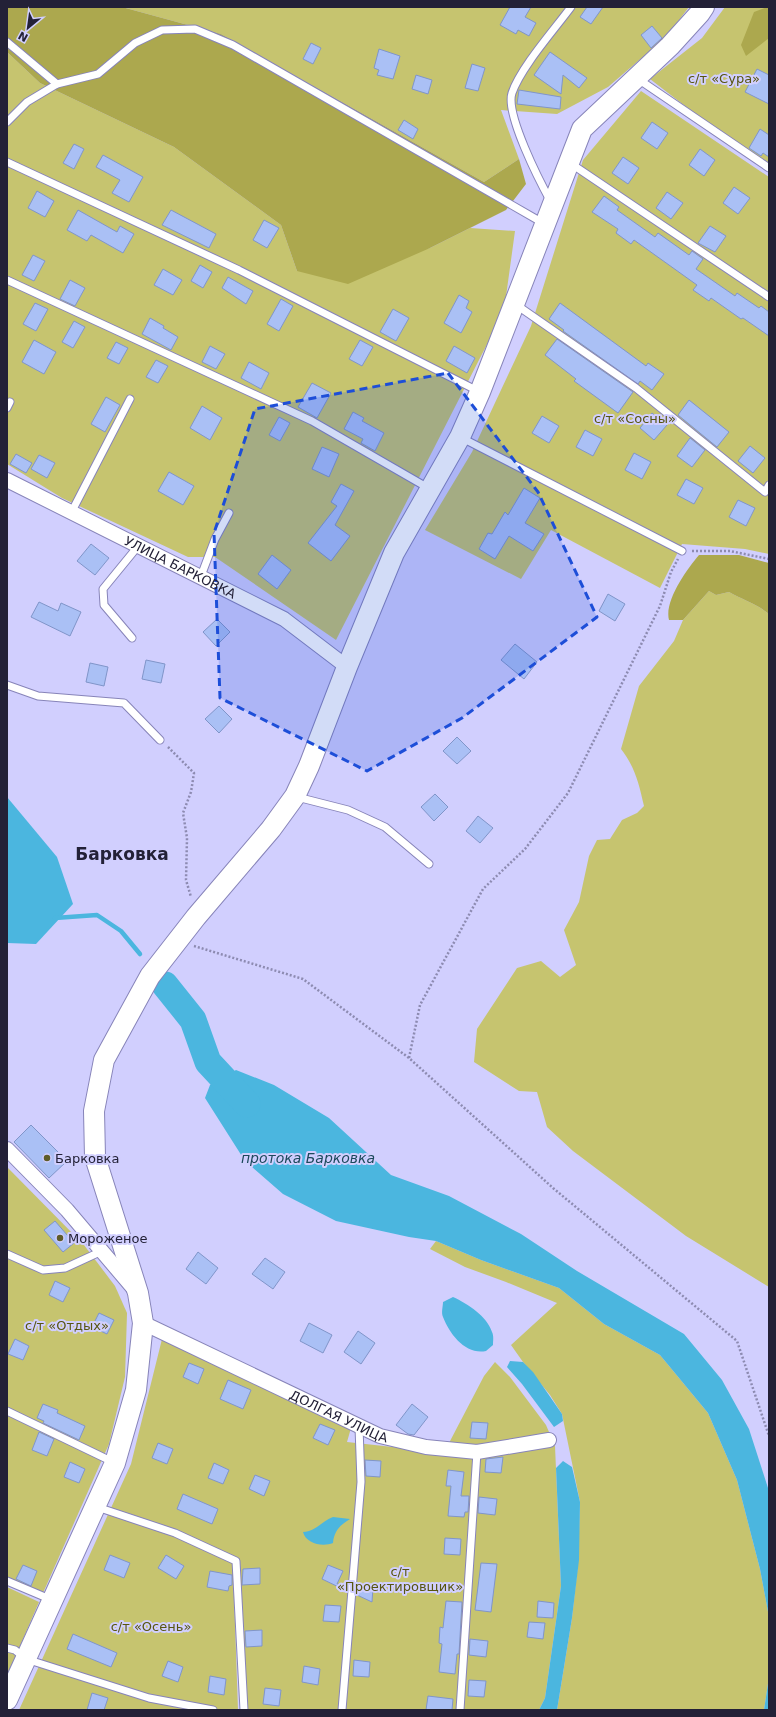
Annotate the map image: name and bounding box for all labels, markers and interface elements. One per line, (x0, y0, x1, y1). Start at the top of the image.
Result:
north arrow (8, 8, 48, 48)
text: N (16, 28, 31, 44)
park label: с/т «Сура» (688, 71, 760, 86)
park label: с/т «Сосны» (594, 411, 676, 426)
street label: УЛИЦА БАРКОВКА (122, 533, 238, 602)
district label: Барковка (75, 844, 169, 864)
water label: протока Барковка (241, 1150, 375, 1166)
place label: Барковка (55, 1151, 119, 1166)
marker: Барковка (42, 1153, 52, 1163)
place label: Мороженое (68, 1231, 148, 1246)
marker: Мороженое (55, 1233, 65, 1243)
park label: с/т «Отдых» (25, 1318, 109, 1333)
street label: ДОЛГАЯ УЛИЦА (287, 1387, 389, 1446)
park label: с/т «Проектировщик» (337, 1564, 463, 1594)
park label: с/т «Осень» (111, 1619, 191, 1634)

